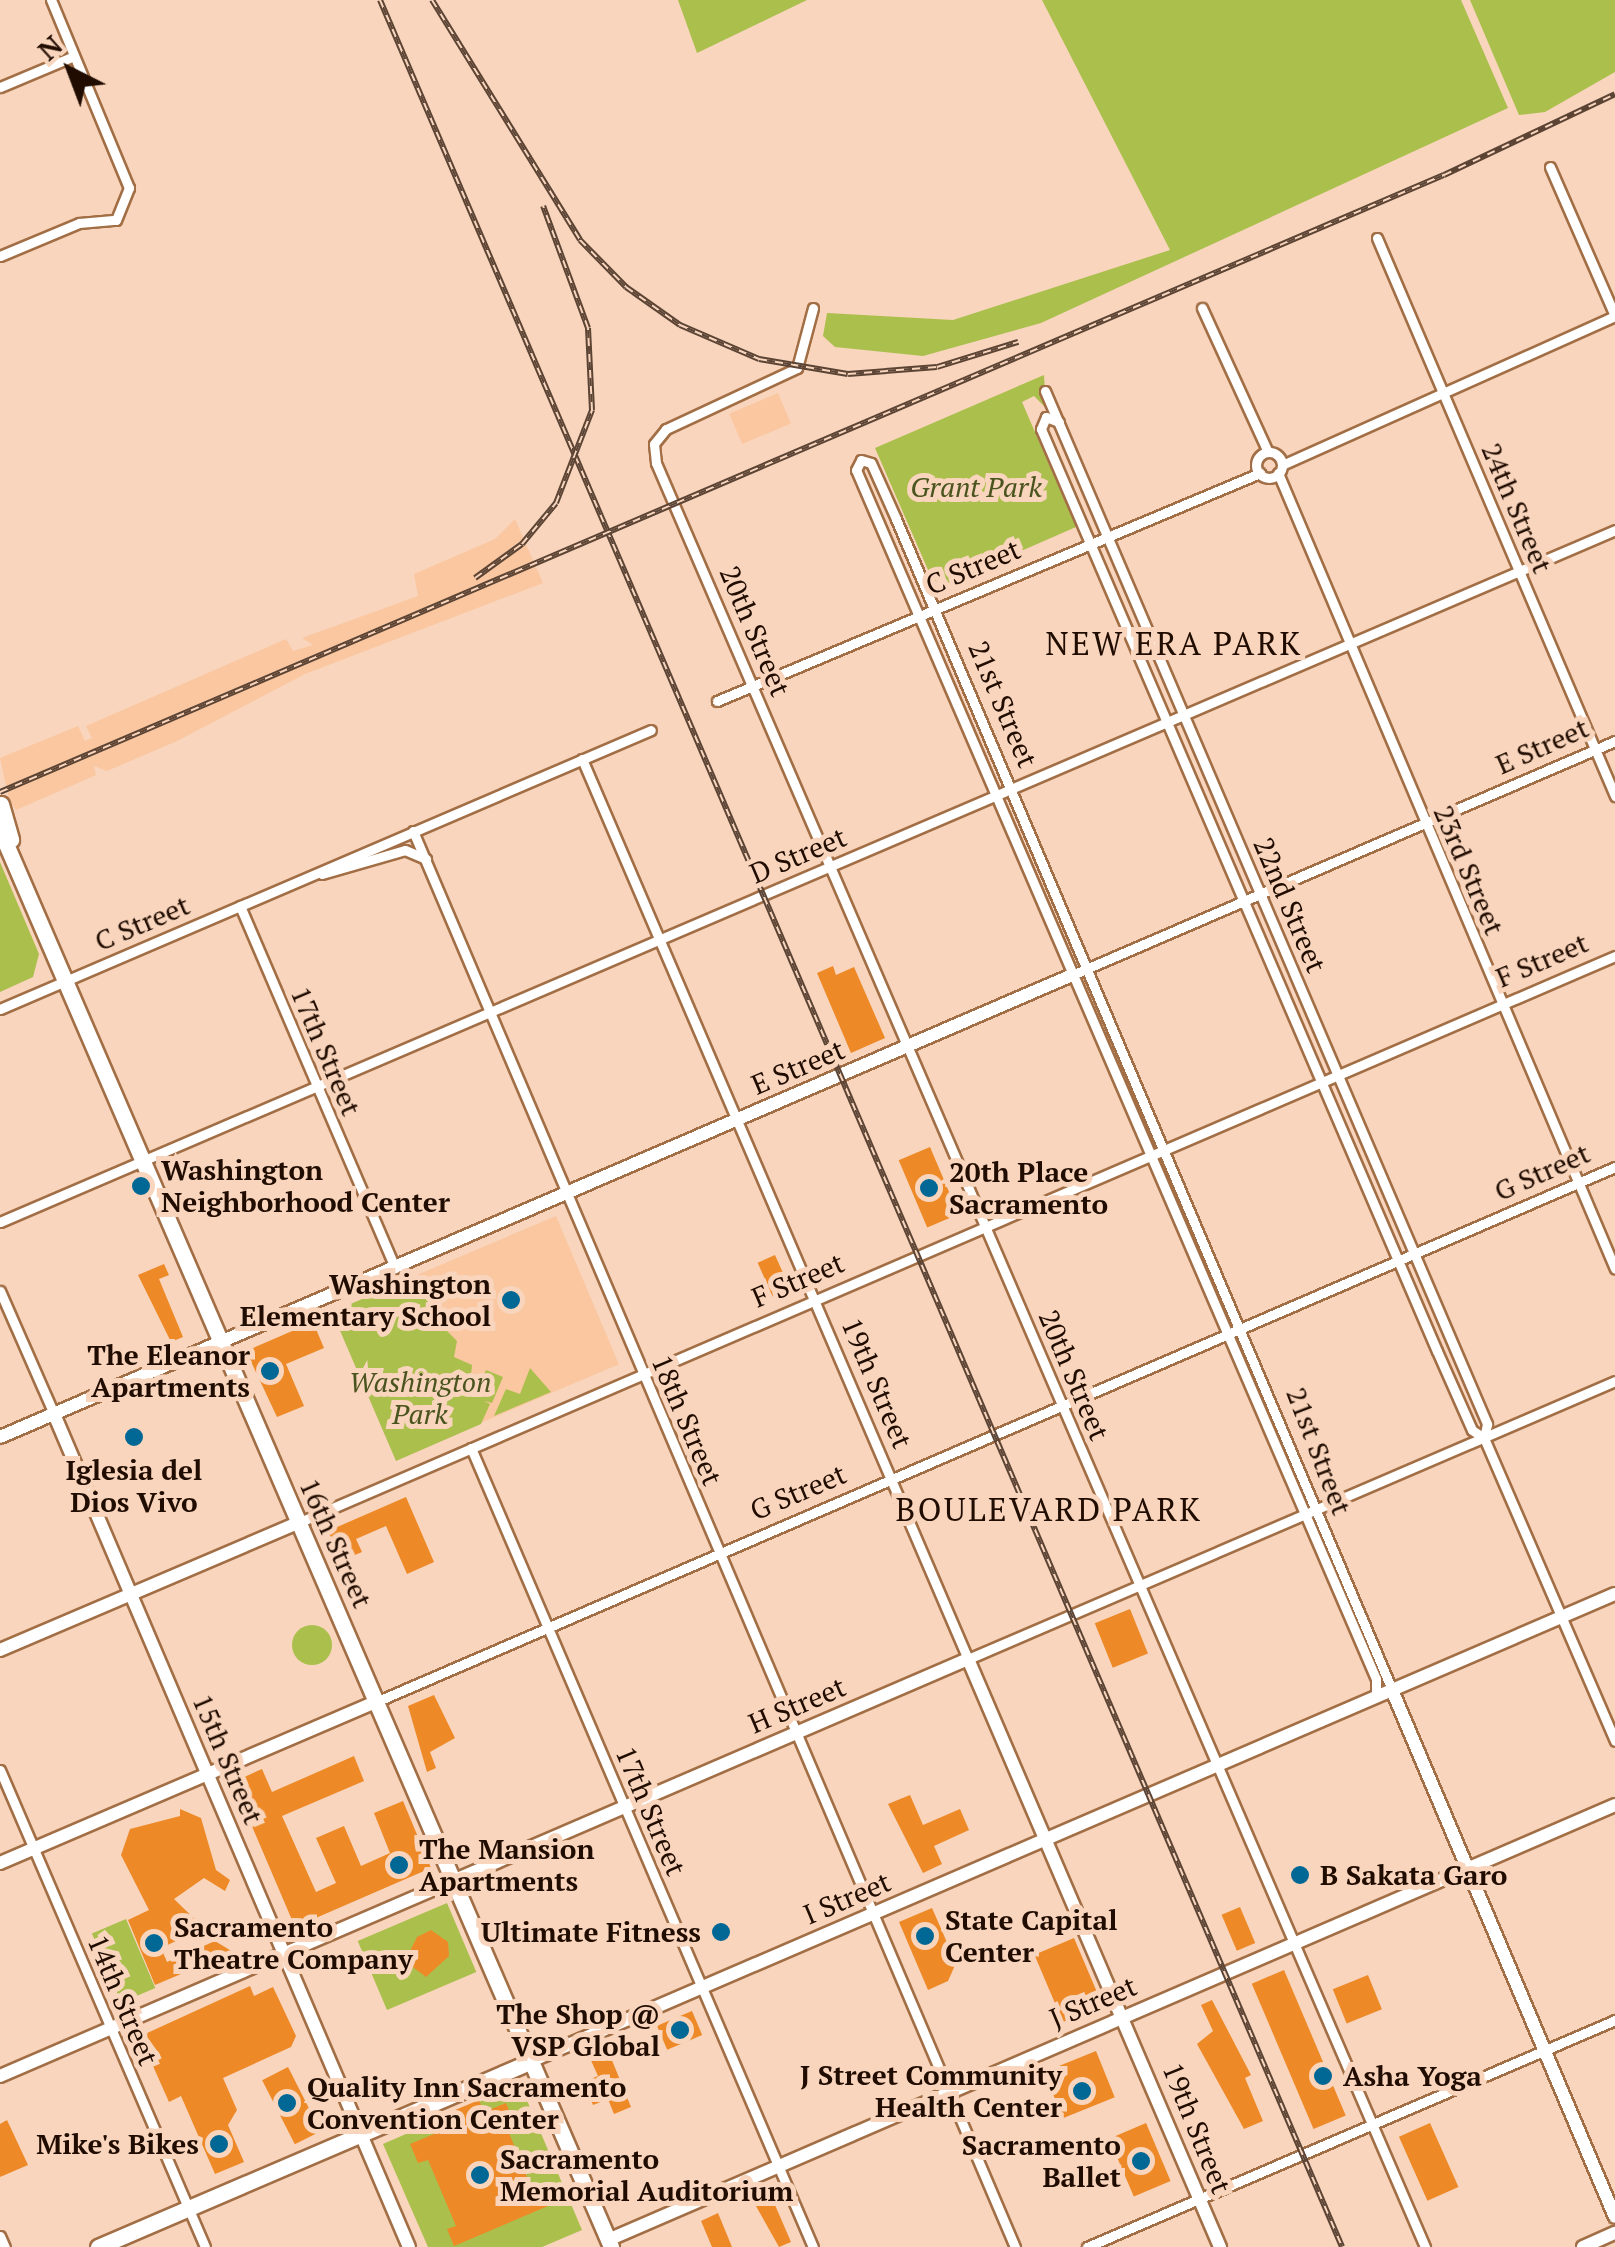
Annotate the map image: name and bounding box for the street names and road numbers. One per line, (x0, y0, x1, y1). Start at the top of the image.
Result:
street label: 24th Street (1475, 438, 1559, 578)
street label: C Street (921, 532, 1025, 602)
street label: 20th Street (713, 561, 797, 701)
street label: 21st Street (961, 636, 1045, 772)
street label: E Street (1490, 711, 1594, 781)
street label: 23rd Street (1427, 800, 1511, 940)
street label: D Street (745, 820, 851, 890)
street label: 22nd Street (1246, 832, 1334, 978)
street label: C Street (90, 888, 194, 958)
street label: F Street (1491, 926, 1593, 994)
street label: 17th Street (284, 981, 368, 1121)
street label: E Street (746, 1032, 850, 1102)
street label: G Street (1489, 1136, 1595, 1208)
street label: F Street (747, 1246, 849, 1314)
street label: 20th Street (1032, 1305, 1116, 1445)
street label: 19th Street (835, 1313, 919, 1453)
street label: 18th Street (645, 1350, 729, 1490)
street label: 21st Street (1279, 1382, 1359, 1520)
street label: G Street (745, 1457, 851, 1527)
street label: 16th Street (293, 1473, 379, 1613)
street label: H Street (744, 1670, 850, 1740)
street label: 15th Street (186, 1689, 270, 1829)
street label: 17th Street (609, 1741, 693, 1881)
street label: I Street (798, 1865, 896, 1931)
street label: 14th Street (81, 1930, 165, 2070)
street label: J Street (1045, 1969, 1141, 2035)
street label: 19th Street (1156, 2058, 1238, 2198)

